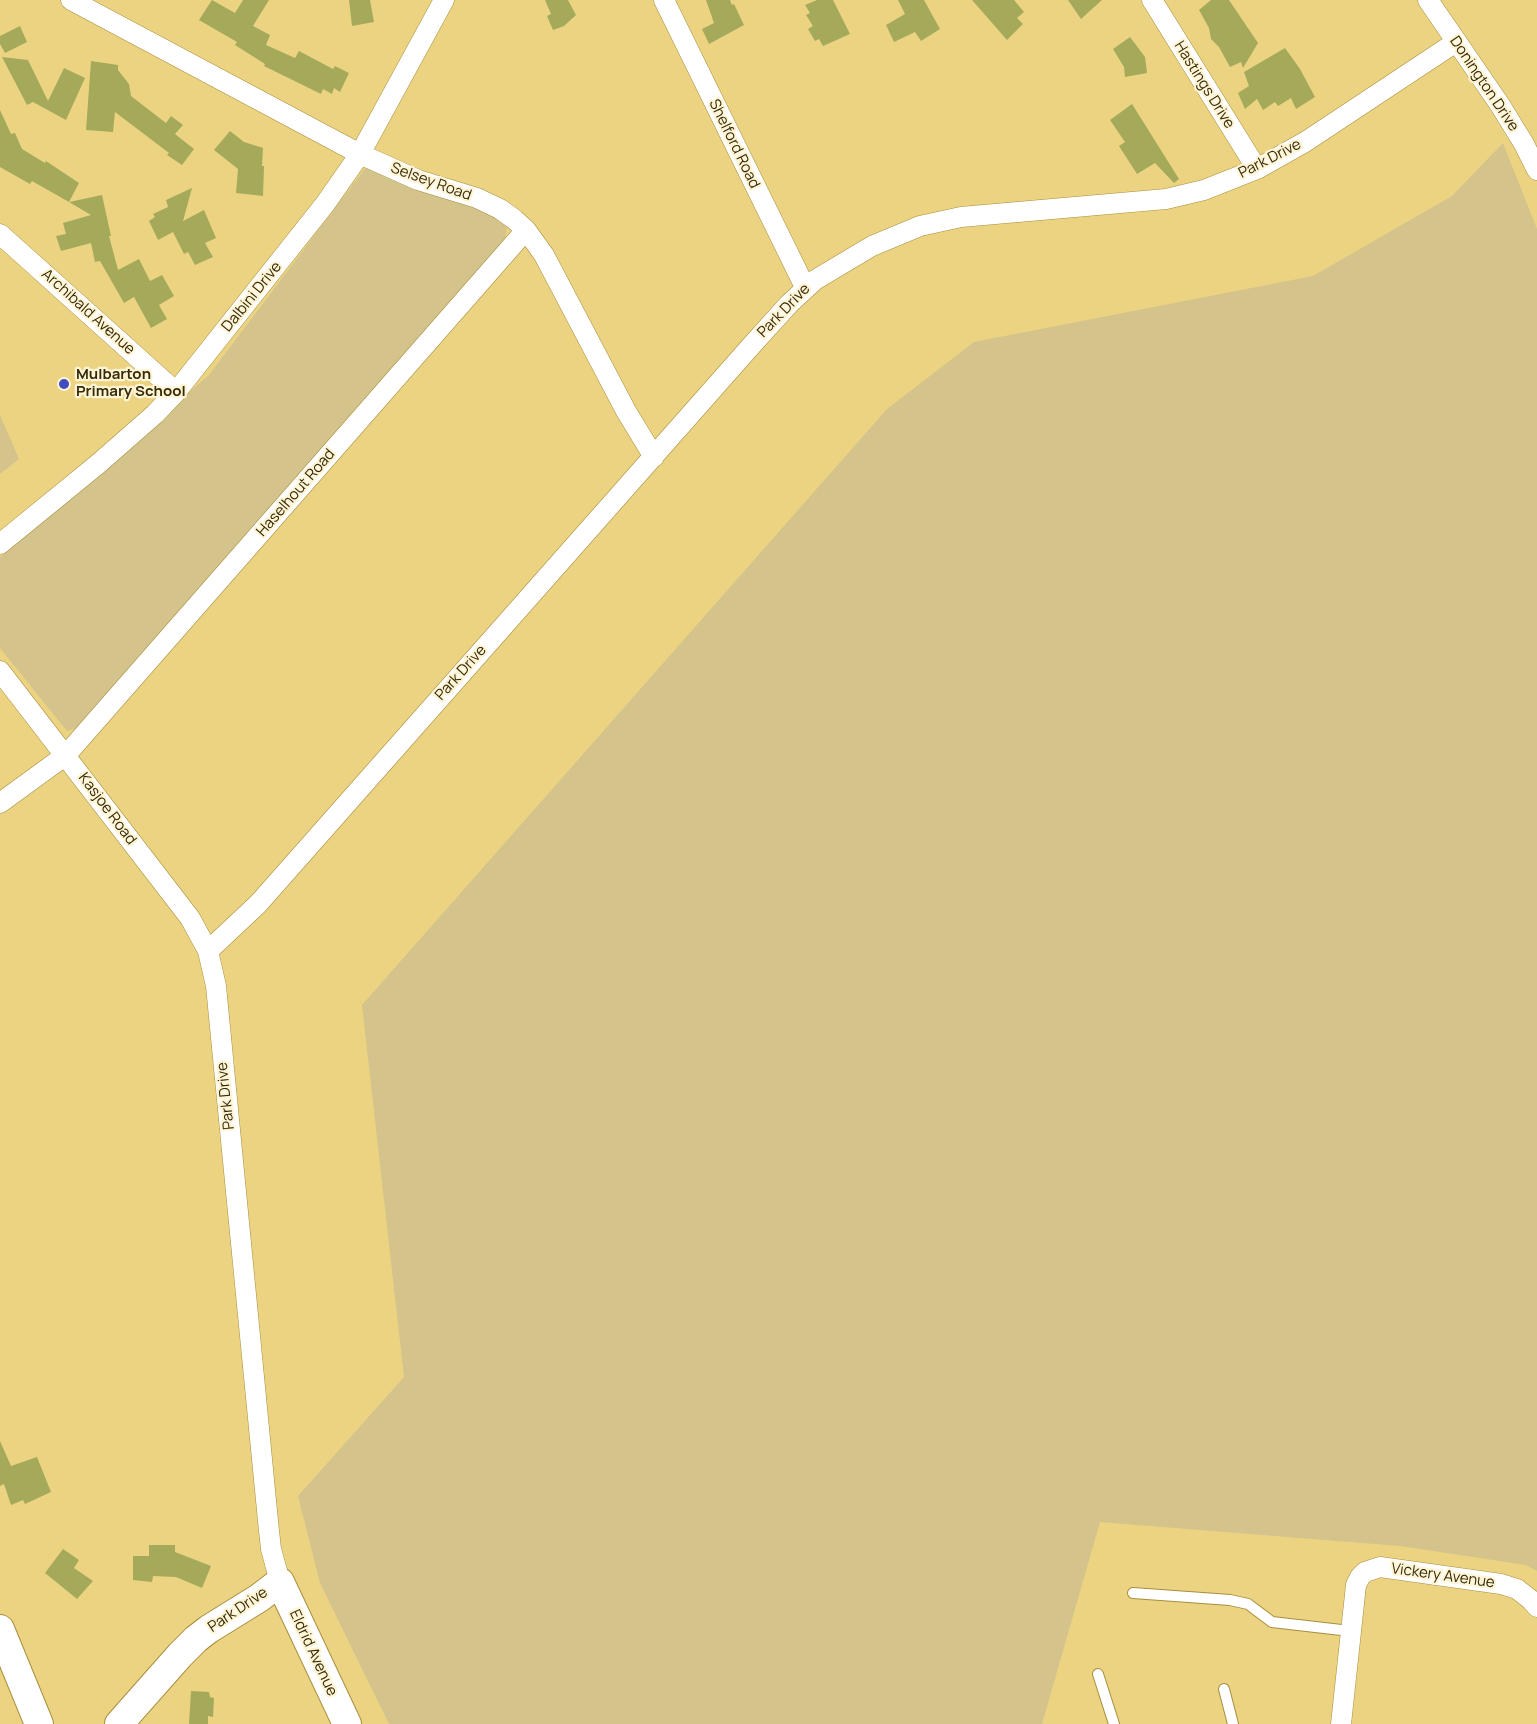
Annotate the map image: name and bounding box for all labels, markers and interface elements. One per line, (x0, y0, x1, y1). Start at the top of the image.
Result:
street label: Donington Drive (1446, 33, 1522, 135)
street label: Hastings Drive (1170, 38, 1238, 132)
street label: Shelford Road (705, 96, 763, 192)
street label: Park Drive (1236, 136, 1304, 182)
street label: Selsey Road (388, 159, 474, 205)
street label: Dalbini Drive (218, 258, 286, 336)
street label: Archibald Avenue (38, 265, 138, 359)
street label: Park Drive (754, 280, 814, 342)
place label: Mulbarton Primary School (76, 366, 186, 401)
marker: Mulbarton Primary School (57, 377, 71, 391)
street label: Haselhout Road (253, 446, 339, 540)
street label: Park Drive (432, 642, 490, 704)
street label: Kasjoe Road (74, 770, 140, 848)
street label: Park Drive (213, 1061, 239, 1131)
street label: Vickery Avenue (1390, 1560, 1496, 1592)
street label: Park Drive (205, 1584, 271, 1636)
street label: Eldrid Avenue (285, 1607, 341, 1699)

